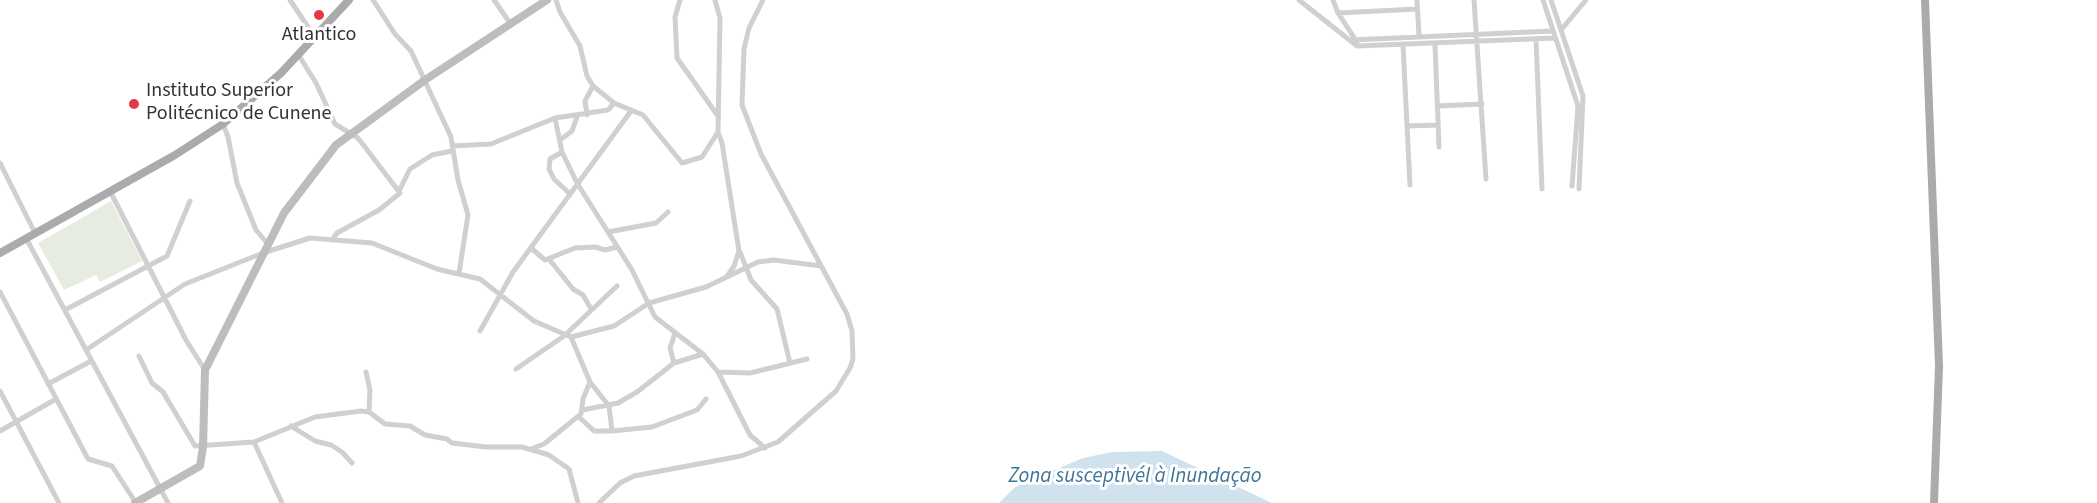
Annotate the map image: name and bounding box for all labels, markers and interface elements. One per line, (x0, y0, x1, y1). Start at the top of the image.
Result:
marker: Atlantico (312, 8, 326, 22)
place label: Atlantico (282, 24, 356, 48)
place label: Instituto Superior Politécnico de Cunene (146, 80, 331, 127)
marker: Instituto Superior Politécnico de Cunene (127, 97, 141, 111)
water label: Zona susceptivél à Inundação (1008, 464, 1262, 490)

